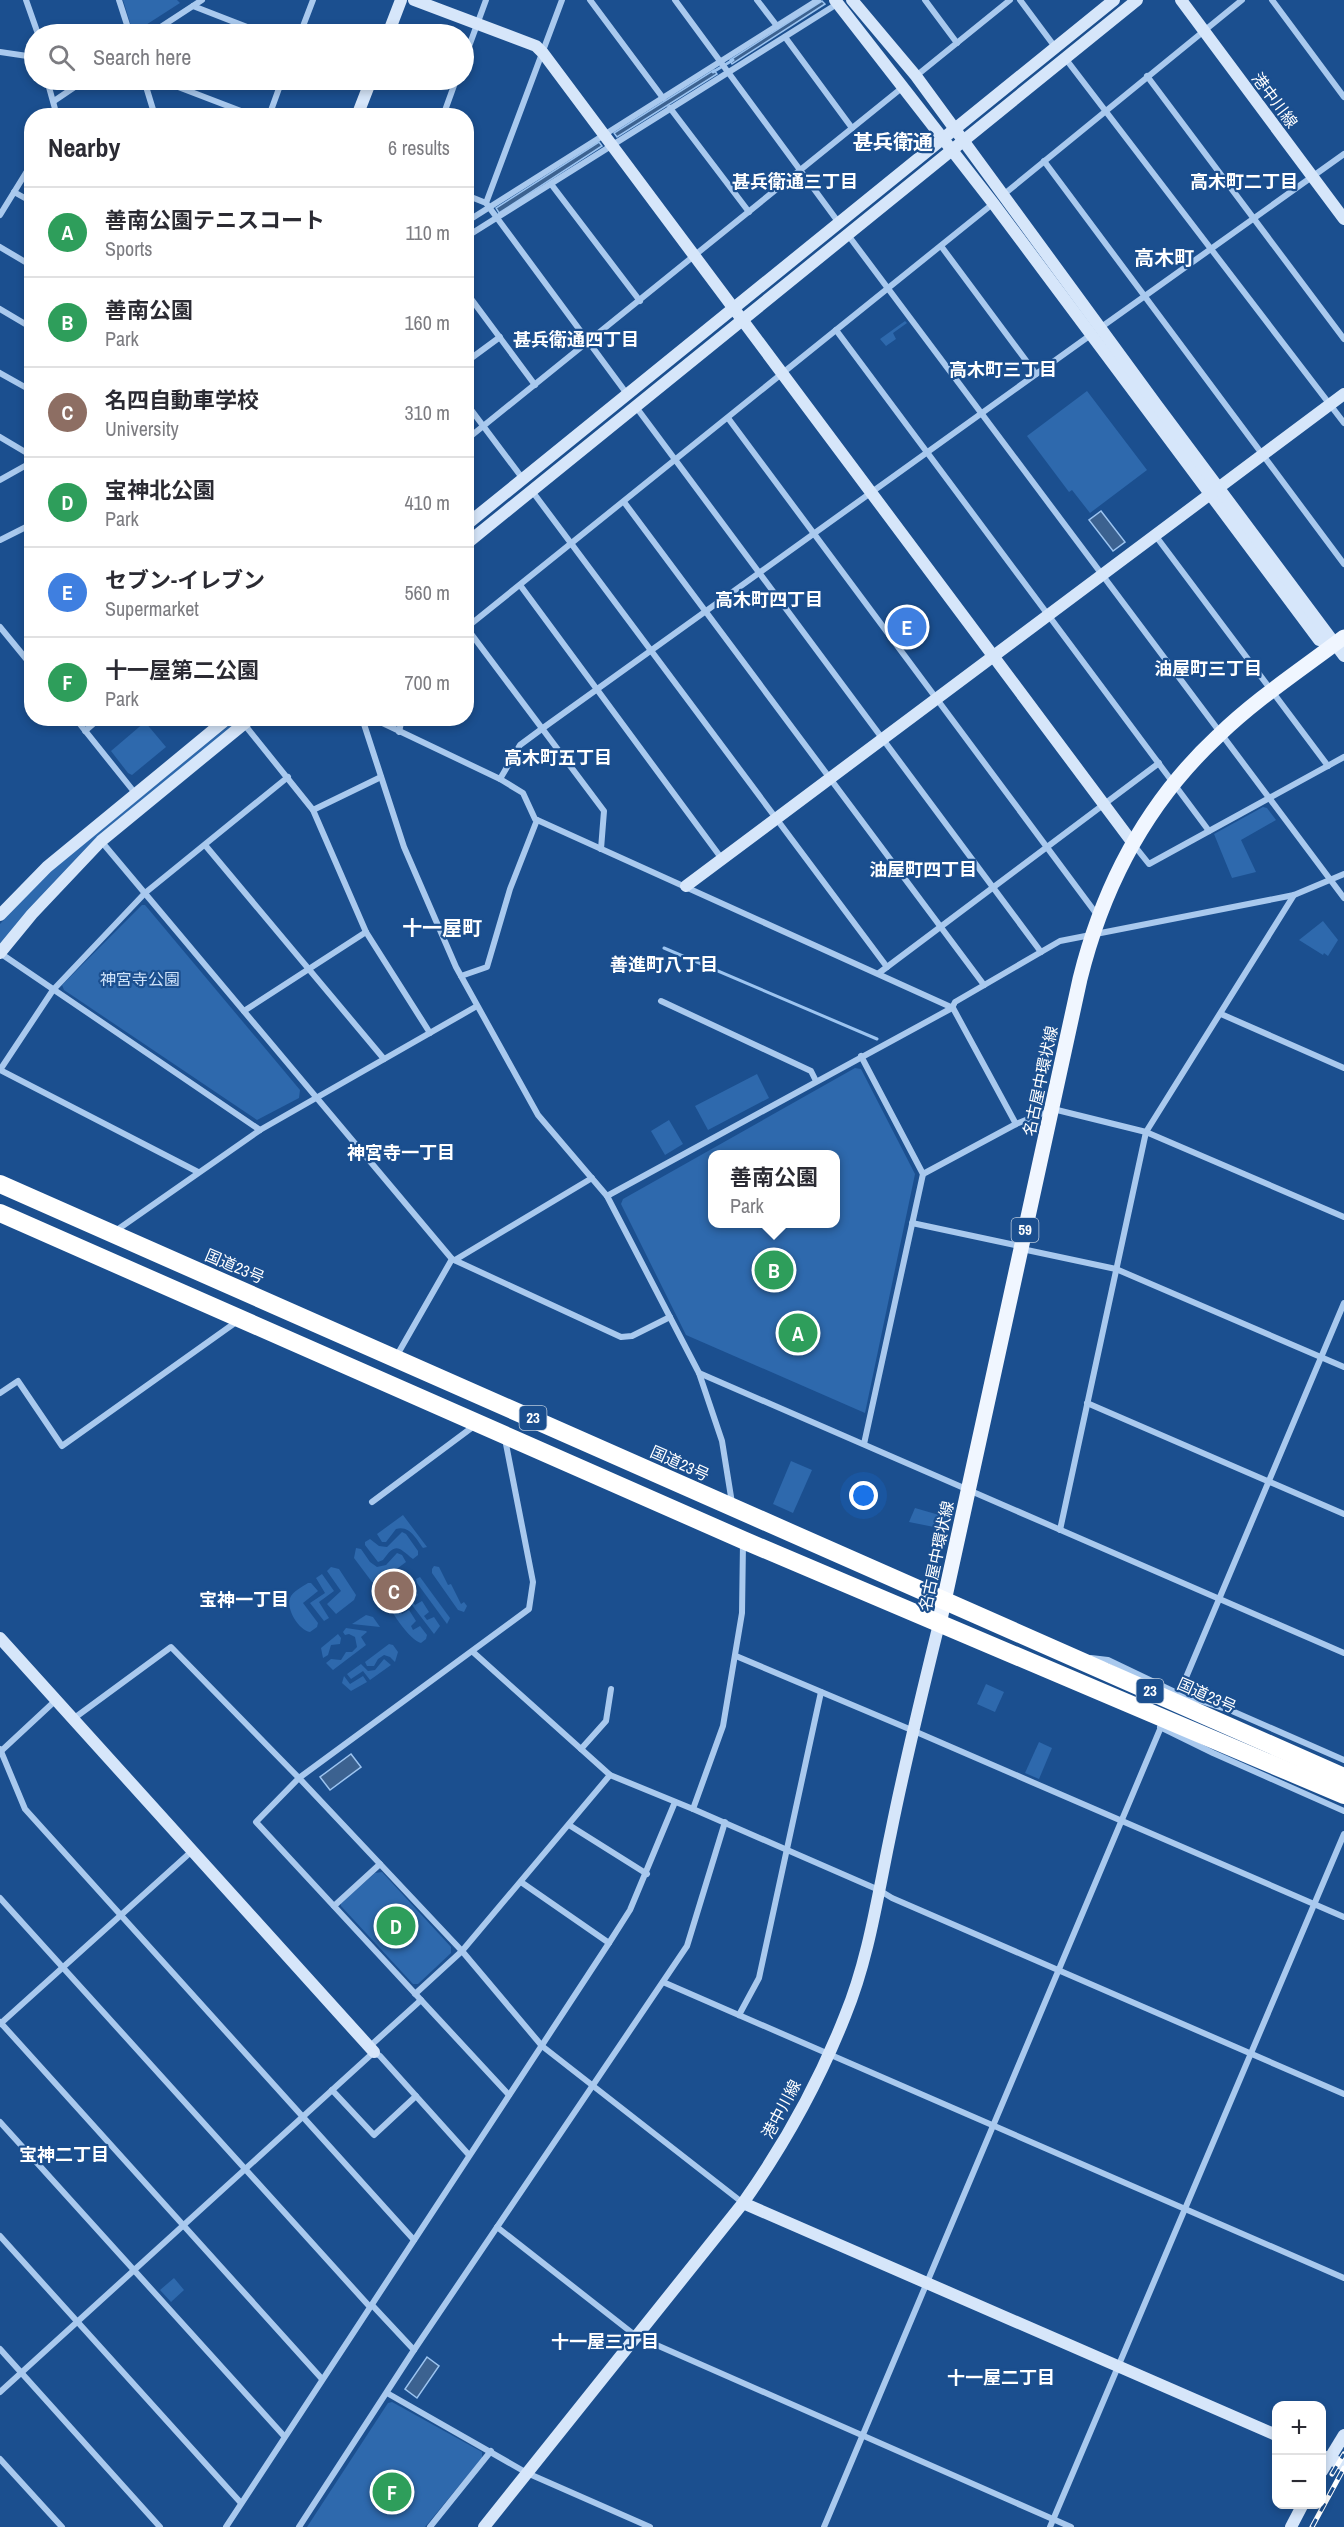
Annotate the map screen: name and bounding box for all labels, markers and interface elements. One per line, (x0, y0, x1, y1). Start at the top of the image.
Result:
search box (24, 24, 474, 90)
icon: search (45, 41, 78, 74)
text: Search here (93, 42, 191, 72)
street label: 港中川線 (1247, 68, 1303, 132)
district label: 甚兵衛通 (853, 128, 933, 155)
text: Nearby (48, 130, 120, 165)
text: 6 results (388, 134, 450, 161)
district label: 甚兵衛通三丁目 (732, 169, 858, 194)
district label: 高木町二丁目 (1190, 169, 1298, 194)
text: 善南公園テニスコート (105, 205, 325, 235)
text: A (62, 219, 73, 246)
text: 110 m (406, 219, 450, 246)
text: Sports (105, 235, 152, 262)
district label: 高木町 (1134, 244, 1194, 271)
text: 善南公園 (105, 295, 193, 325)
text: B (62, 309, 73, 336)
text: 160 m (404, 309, 450, 336)
text: Park (105, 325, 139, 352)
district label: 甚兵衛通四丁目 (513, 327, 639, 352)
district label: 高木町三丁目 (949, 357, 1057, 382)
text: 名四自動車学校 (105, 385, 259, 415)
text: C (62, 399, 73, 426)
text: 310 m (404, 399, 450, 426)
text: University (105, 415, 179, 442)
text: 宝神北公園 (105, 475, 215, 505)
text: D (62, 489, 73, 516)
text: 410 m (404, 489, 450, 516)
text: Park (105, 505, 139, 532)
text: セブン-イレブン (105, 565, 265, 595)
text: E (62, 579, 73, 606)
text: 560 m (404, 579, 450, 606)
district label: 高木町四丁目 (715, 587, 823, 612)
text: Supermarket (105, 595, 199, 622)
pin: E (888, 604, 926, 650)
text: 十一屋第二公園 (105, 655, 259, 685)
district label: 油屋町三丁目 (1154, 656, 1262, 681)
text: F (62, 669, 73, 696)
text: 700 m (404, 669, 450, 696)
text: Park (105, 685, 139, 712)
district label: 高木町五丁目 (504, 745, 612, 770)
district label: 油屋町四丁目 (869, 857, 977, 882)
district label: 十一屋町 (402, 914, 482, 941)
district label: 善進町八丁目 (610, 952, 718, 977)
park label: 神宮寺公園 (100, 968, 180, 990)
street label: 名古屋中環状線 (1018, 1024, 1062, 1138)
district label: 神宮寺一丁目 (347, 1140, 455, 1165)
popup (708, 1150, 840, 1228)
text: 善南公園 (730, 1162, 818, 1192)
text: Park (730, 1192, 764, 1219)
road number: 59 (1012, 1218, 1038, 1242)
street label: 国道23号 (202, 1244, 268, 1288)
pin: B (754, 1248, 794, 1292)
pin: A (778, 1310, 818, 1356)
road number: 23 (520, 1406, 546, 1430)
street label: 国道23号 (647, 1440, 713, 1486)
your location (849, 1481, 878, 1510)
street label: 名古屋中環状線 (914, 1499, 958, 1613)
pin: C (374, 1568, 414, 1614)
district label: 宝神一丁目 (199, 1587, 289, 1612)
street label: 国道23号 (1174, 1672, 1240, 1718)
road number: 23 (1136, 1679, 1164, 1703)
pin: D (376, 1904, 416, 1948)
street label: 港中川線 (756, 2076, 806, 2142)
district label: 宝神二丁目 (19, 2142, 109, 2167)
district label: 十一屋三丁目 (551, 2329, 659, 2354)
district label: 十一屋二丁目 (947, 2365, 1055, 2390)
map controls (1272, 2401, 1326, 2509)
button: + (1272, 2401, 1326, 2455)
button: − (1272, 2455, 1326, 2509)
pin: F (372, 2470, 412, 2514)

